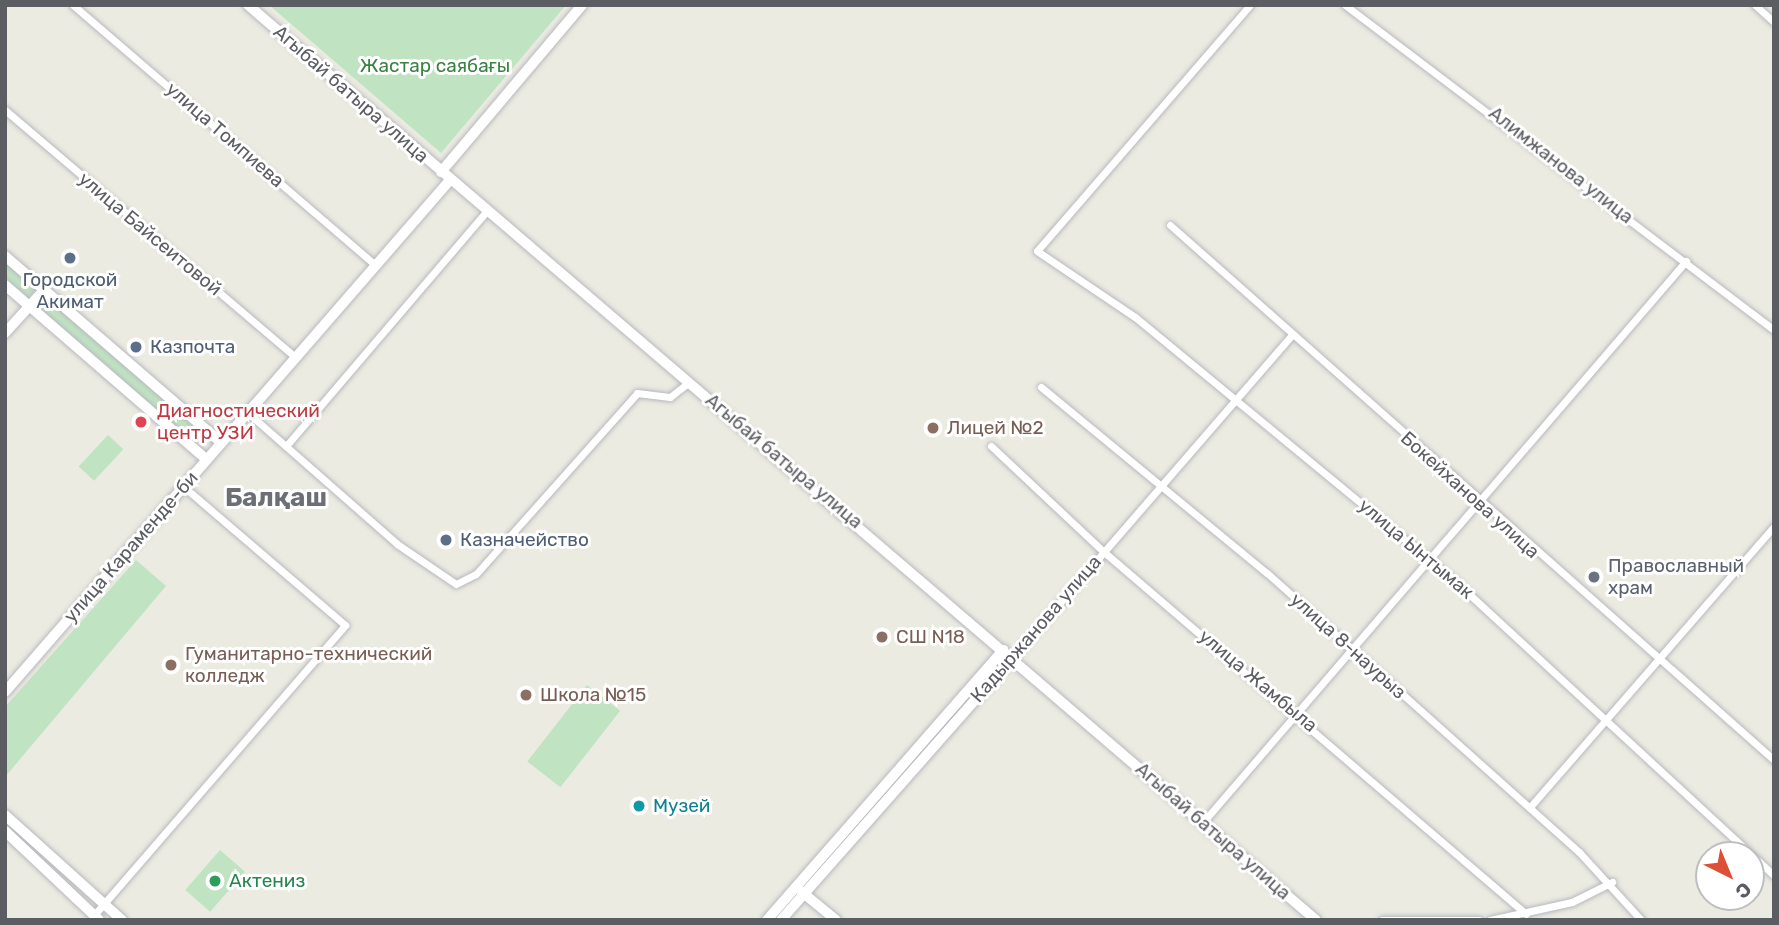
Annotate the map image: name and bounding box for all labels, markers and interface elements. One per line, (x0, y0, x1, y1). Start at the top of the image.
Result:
street label: Агыбай батыра улица (269, 20, 433, 168)
park label: Жастар саябағы (360, 55, 510, 77)
street label: улица Томпиева (161, 78, 289, 192)
street label: Алимжанова улица (1484, 102, 1638, 228)
street label: улица Байсеитовой (74, 167, 226, 301)
marker: Городской Акимат (62, 250, 78, 266)
place label: Городской Акимат (23, 269, 117, 313)
place label: Казпочта (150, 336, 235, 358)
marker: Казпочта (128, 339, 144, 355)
street label: Агыбай батыра улица (701, 389, 867, 533)
place label: Диагностический центр УЗИ (157, 400, 320, 444)
marker: Диагностический центр УЗИ (131, 412, 151, 432)
place label: Лицей №2 (947, 417, 1044, 439)
marker: Лицей №2 (925, 420, 941, 436)
street label: Бокейханова улица (1396, 427, 1544, 563)
street label: улица Караменде-би (59, 467, 203, 627)
district label: Балқаш (225, 482, 327, 514)
street label: улица Ынтымак (1354, 494, 1478, 604)
place label: Казначейство (460, 529, 589, 551)
marker: Казначейство (438, 532, 454, 548)
street label: Кадыржанова улица (966, 551, 1106, 707)
place label: Православный храм (1608, 555, 1744, 599)
marker: Православный храм (1586, 569, 1602, 585)
street label: улица 8-наурыз (1286, 588, 1410, 704)
street label: улица Жамбыла (1194, 625, 1322, 737)
place label: СШ N18 (896, 626, 965, 648)
marker: СШ N18 (874, 629, 890, 645)
place label: Гуманитарно-технический колледж (185, 643, 432, 687)
marker: Гуманитарно-технический колледж (163, 657, 179, 673)
place label: Школа №15 (540, 684, 646, 706)
marker: Школа №15 (518, 687, 534, 703)
street label: Агыбай батыра улица (1131, 757, 1295, 905)
place label: Музей (653, 795, 710, 817)
marker: Музей (631, 798, 647, 814)
north arrow (1695, 841, 1765, 911)
place label: Актениз (229, 870, 305, 892)
marker: Актениз (207, 873, 223, 889)
text: С (1731, 877, 1756, 903)

